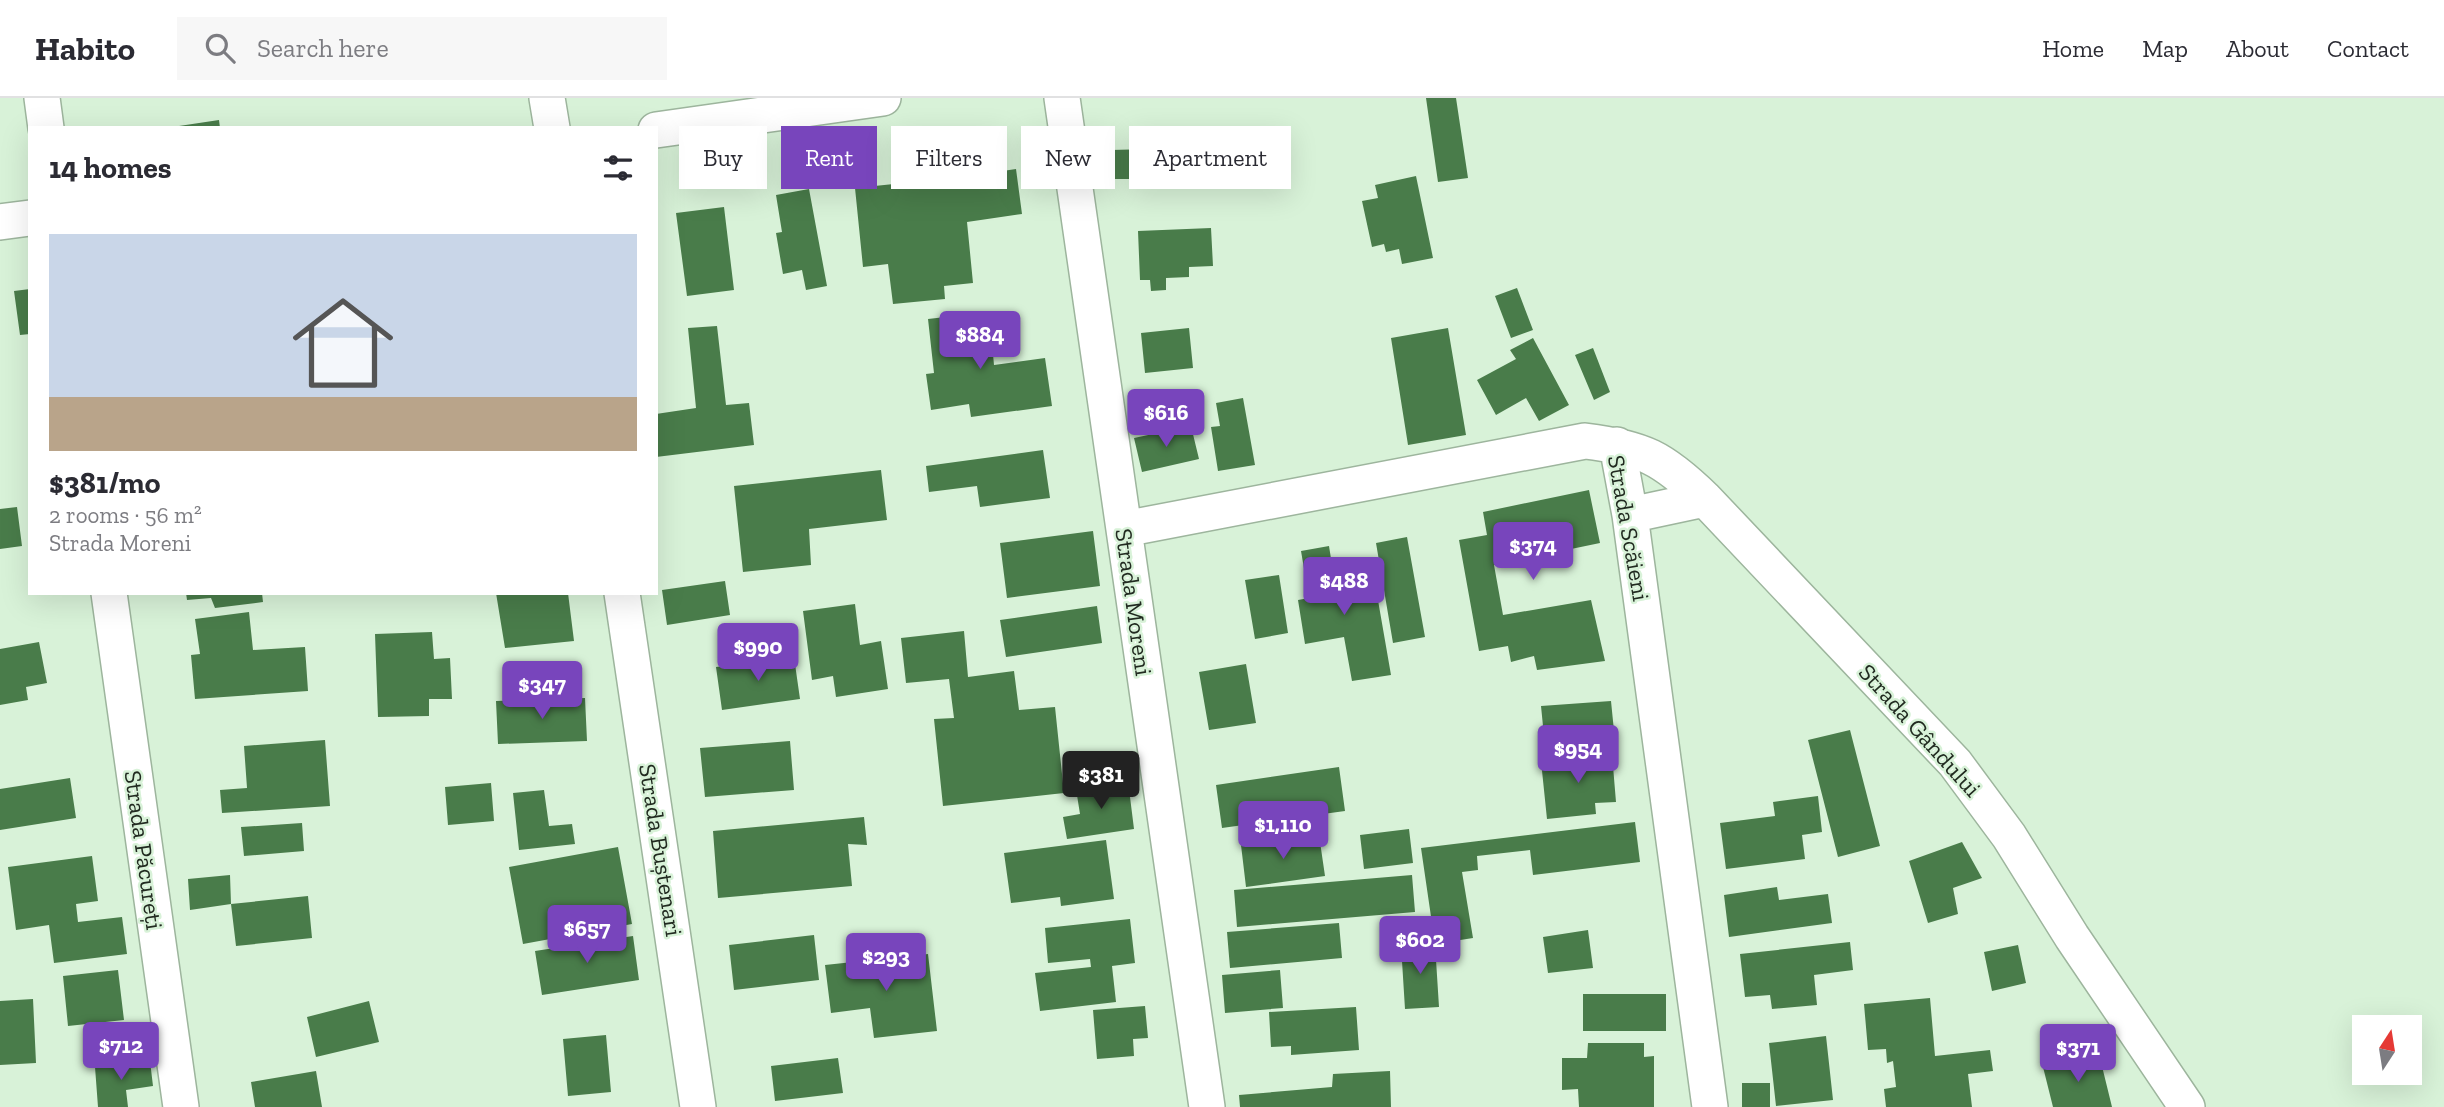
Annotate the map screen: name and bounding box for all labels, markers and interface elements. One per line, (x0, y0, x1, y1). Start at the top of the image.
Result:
search box (177, 17, 667, 80)
text: Habito (35, 29, 135, 68)
icon: search (201, 29, 239, 67)
text: Search here (257, 32, 389, 64)
text: Home (2042, 34, 2104, 63)
text: Map (2142, 34, 2188, 63)
text: About (2226, 34, 2289, 63)
text: Contact (2327, 34, 2409, 63)
chip: Buy (679, 126, 767, 189)
chip: Rent (781, 126, 877, 189)
chip: Filters (891, 126, 1007, 189)
chip: New (1021, 126, 1115, 189)
chip: Apartment (1129, 126, 1291, 189)
icon: filters (599, 149, 637, 187)
text: 14 homes (49, 150, 172, 186)
icon: home (280, 280, 406, 406)
pin: $884 (939, 312, 1021, 371)
text: $884 (955, 320, 1005, 348)
pin: $616 (1125, 390, 1207, 449)
text: $616 (1143, 398, 1189, 426)
street label: Strada Scăieni (1602, 453, 1656, 603)
text: $381/mo (49, 465, 160, 501)
text: 2 rooms · 56 m² (49, 501, 202, 529)
pin: $374 (1492, 522, 1574, 582)
street label: Strada Moreni (1109, 527, 1159, 678)
text: Strada Moreni (49, 529, 191, 557)
text: $374 (1509, 531, 1557, 559)
pin: $488 (1303, 558, 1385, 617)
text: $488 (1319, 566, 1369, 594)
pin: $990 (717, 624, 799, 683)
text: $990 (733, 632, 783, 660)
street label: Strada Gândului (1853, 658, 1987, 803)
pin: $347 (501, 662, 583, 721)
text: $347 (518, 670, 566, 698)
pin: $954 (1537, 726, 1619, 785)
text: $954 (1554, 734, 1602, 762)
pin: $381 (1060, 752, 1142, 811)
text: $381 (1078, 760, 1124, 788)
street label: Strada Buștenari (633, 762, 689, 939)
street label: Strada Păcureți (118, 769, 170, 932)
pin: $1,110 (1226, 802, 1340, 861)
text: $1,110 (1254, 810, 1312, 838)
pin: $657 (546, 906, 628, 965)
text: $657 (563, 914, 611, 942)
pin: $602 (1379, 916, 1461, 976)
text: $602 (1395, 925, 1445, 953)
pin: $293 (845, 934, 927, 993)
text: $293 (862, 942, 910, 970)
north arrow (2352, 1015, 2422, 1085)
map controls (2352, 1015, 2422, 1085)
pin: $712 (80, 1023, 162, 1082)
pin: $371 (2037, 1024, 2119, 1084)
text: $712 (99, 1031, 143, 1059)
text: $371 (2056, 1033, 2100, 1061)

